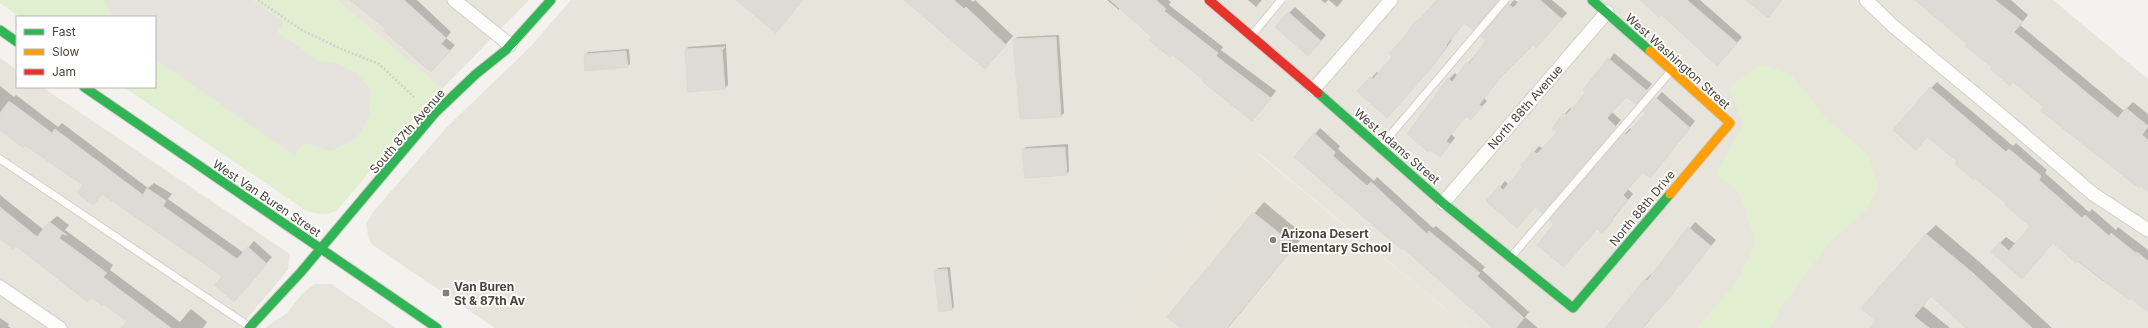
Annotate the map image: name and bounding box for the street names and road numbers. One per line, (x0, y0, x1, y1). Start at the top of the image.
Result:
street label: West Washington Street (1622, 10, 1734, 112)
street label: North 88th Avenue (1484, 62, 1566, 152)
street label: South 87th Avenue (366, 86, 448, 176)
street label: West Adams Street (1351, 105, 1443, 187)
street label: West Van Buren Street (210, 156, 324, 240)
street label: North 88th Drive (1606, 167, 1678, 249)

